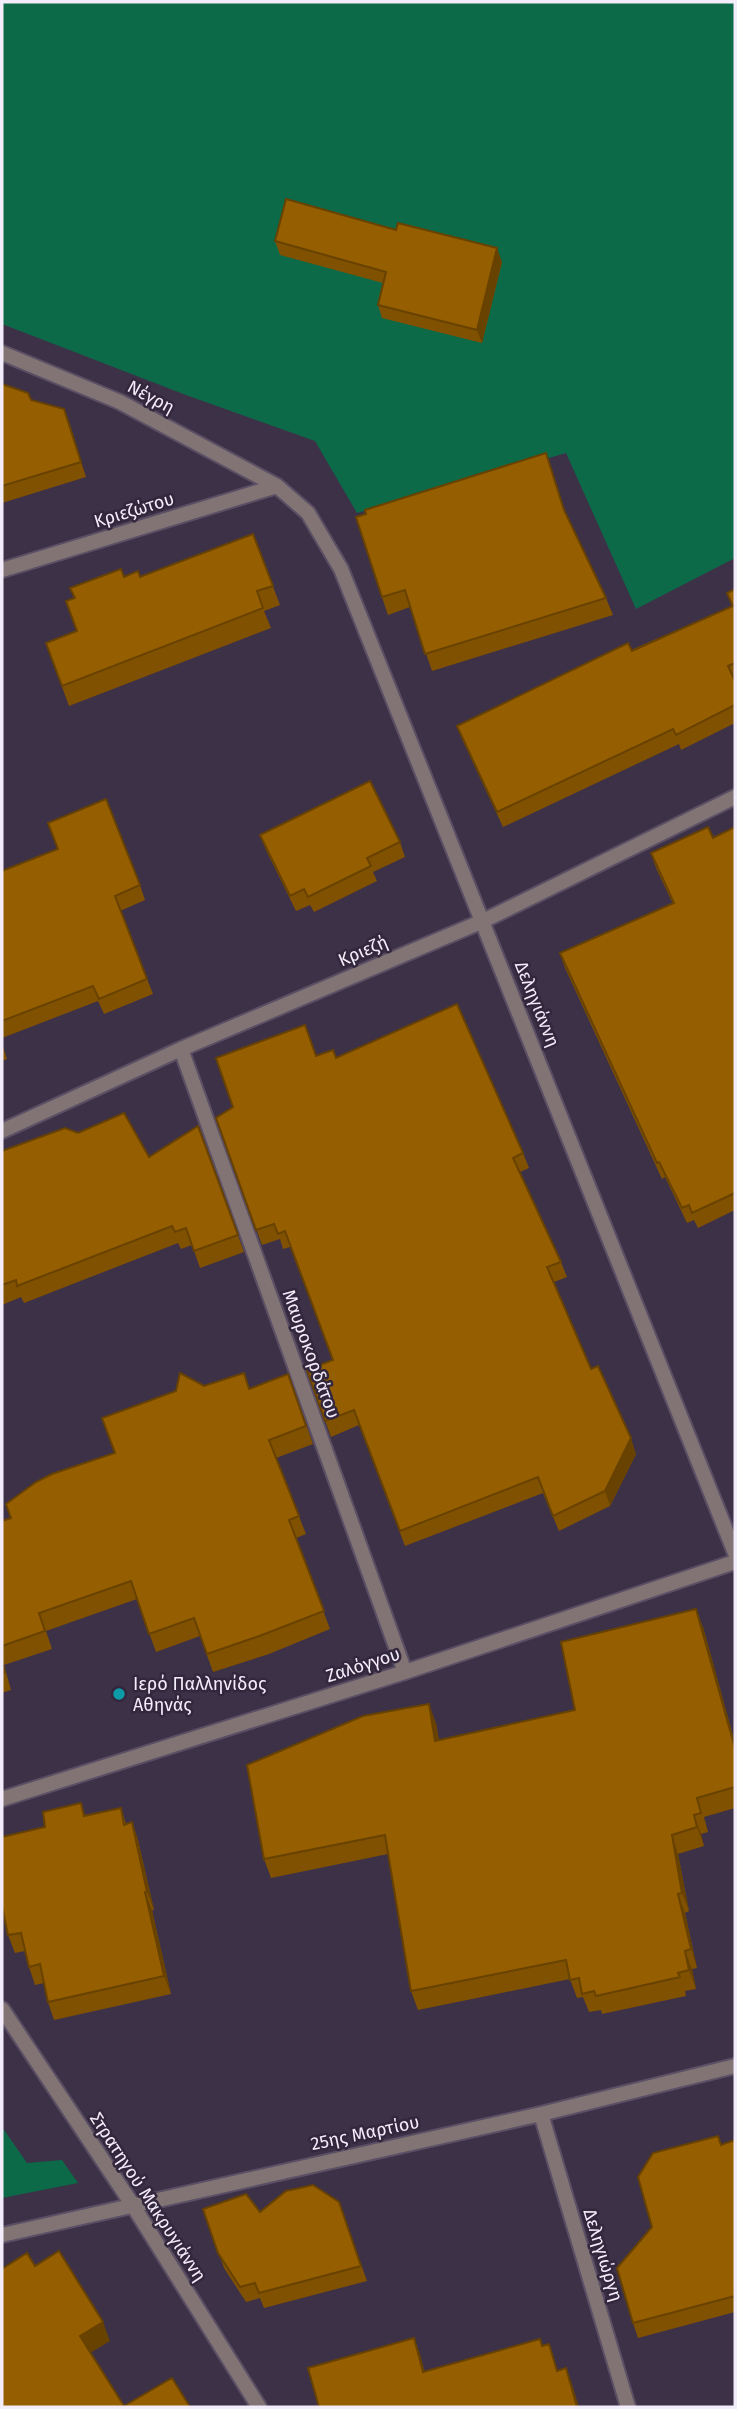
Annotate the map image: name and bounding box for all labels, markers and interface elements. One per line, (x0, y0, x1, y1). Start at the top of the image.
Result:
street label: Νέγρη (124, 375, 178, 419)
street label: Κριεζώτου (91, 487, 177, 533)
street label: Κριεζή (335, 931, 391, 971)
street label: Δεληγιάννη (510, 958, 564, 1050)
street label: Μαυροκορδάτου (277, 1287, 345, 1421)
street label: Ζαλόγγου (323, 1643, 403, 1687)
place label: Ιερό Παλληνίδος Αθηνάς (133, 1673, 267, 1716)
marker: Ιερό Παλληνίδος Αθηνάς (111, 1686, 127, 1702)
street label: Στρατηγού Μακρυγιάννη (85, 2108, 211, 2286)
street label: 25ης Μαρτίου (309, 2111, 421, 2155)
street label: Δεληγιώργη (578, 2206, 628, 2304)

